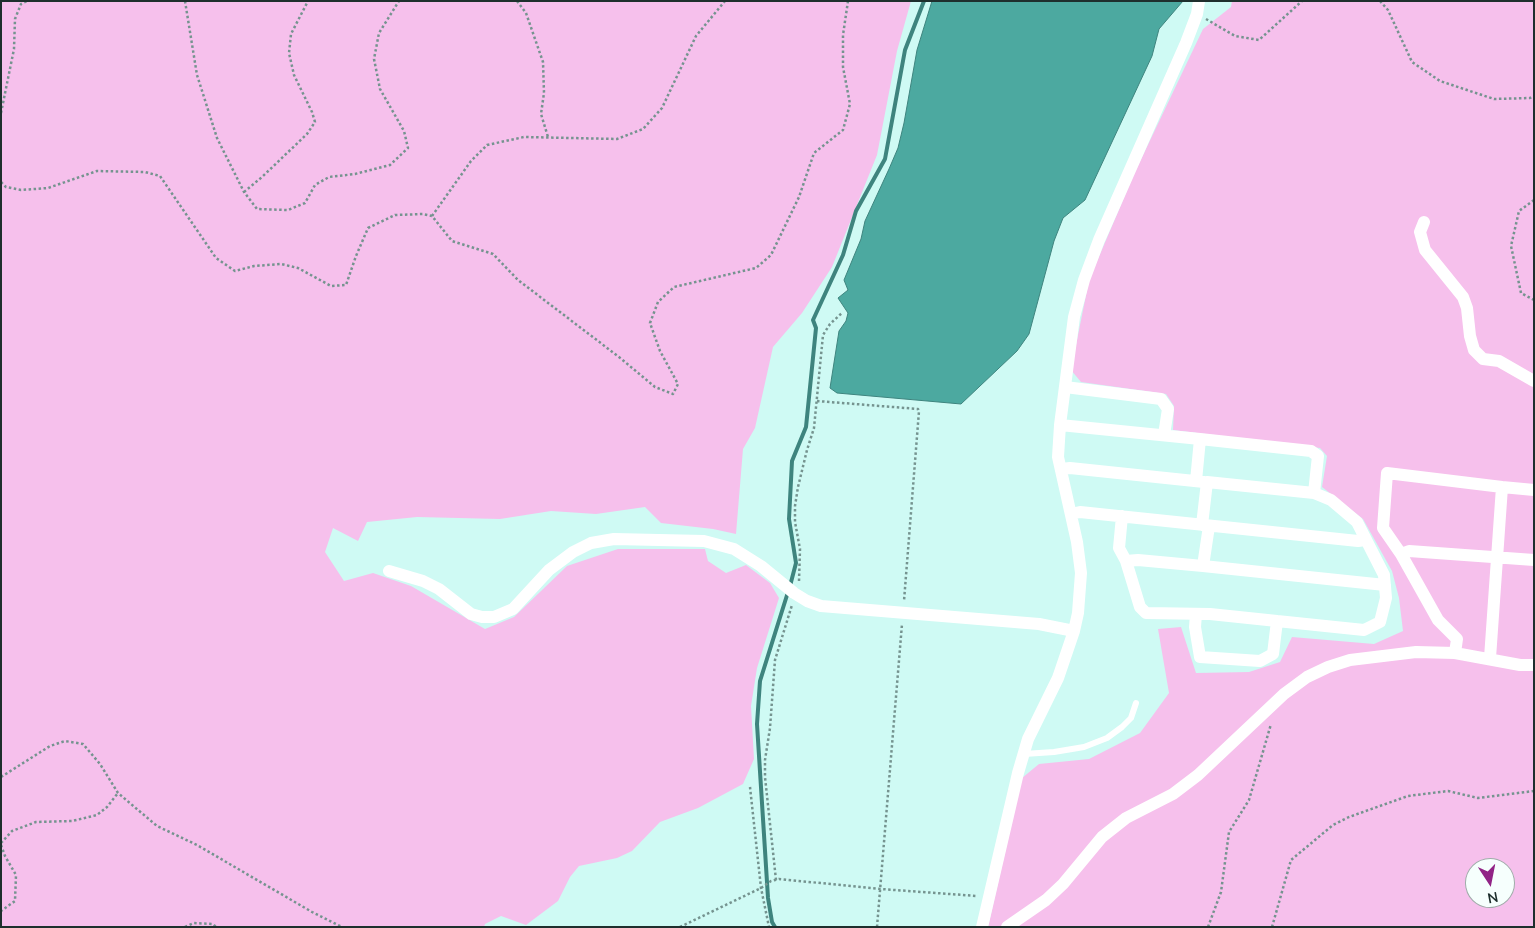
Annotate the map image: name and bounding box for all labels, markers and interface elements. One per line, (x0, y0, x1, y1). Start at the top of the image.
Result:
north arrow (1465, 858, 1515, 908)
text: N (1486, 887, 1500, 908)

